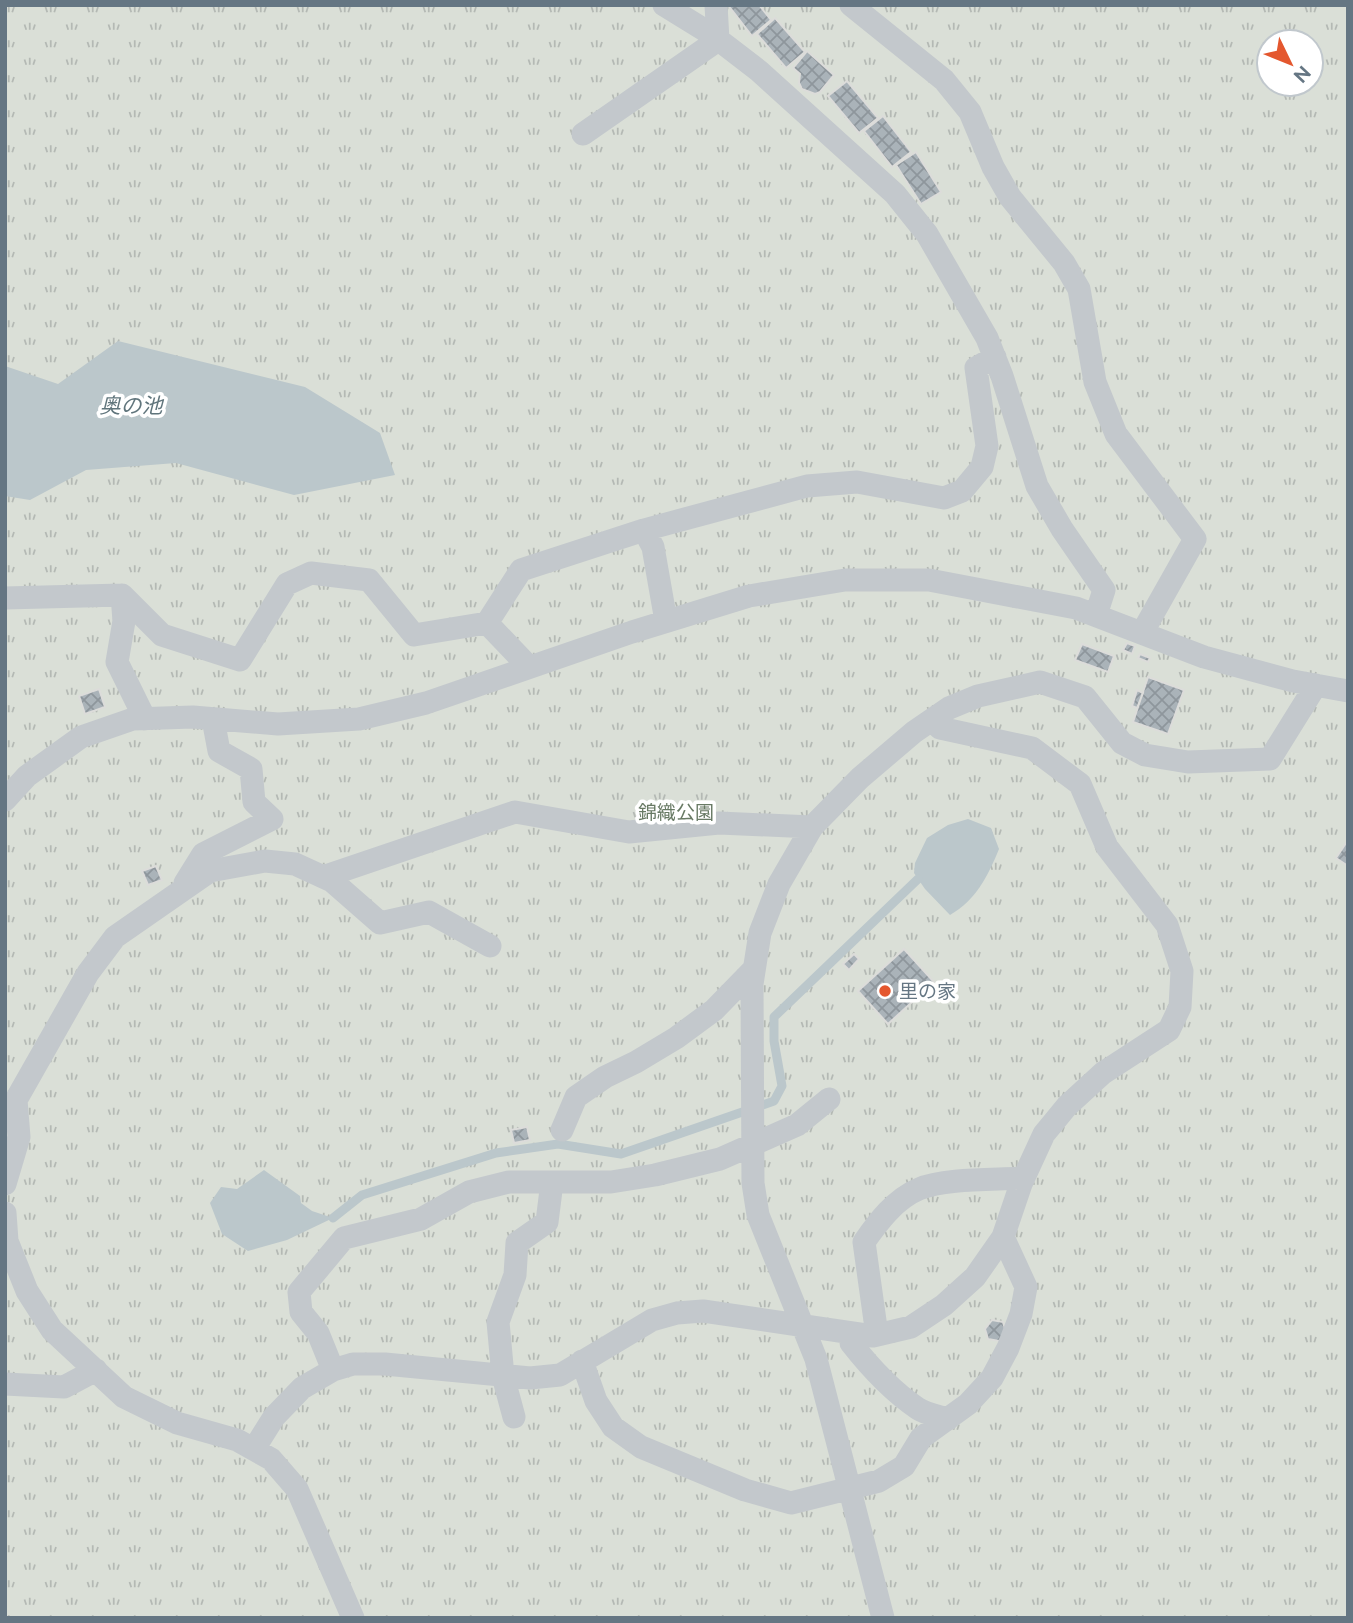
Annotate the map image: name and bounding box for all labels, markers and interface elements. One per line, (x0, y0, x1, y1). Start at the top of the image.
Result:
north arrow (1255, 28, 1325, 98)
text: N (1289, 62, 1315, 87)
water label: 奥の池 (100, 393, 164, 418)
park label: 錦織公園 (638, 801, 714, 823)
place label: 里の家 (899, 980, 956, 1002)
marker: 里の家 (877, 983, 893, 999)

